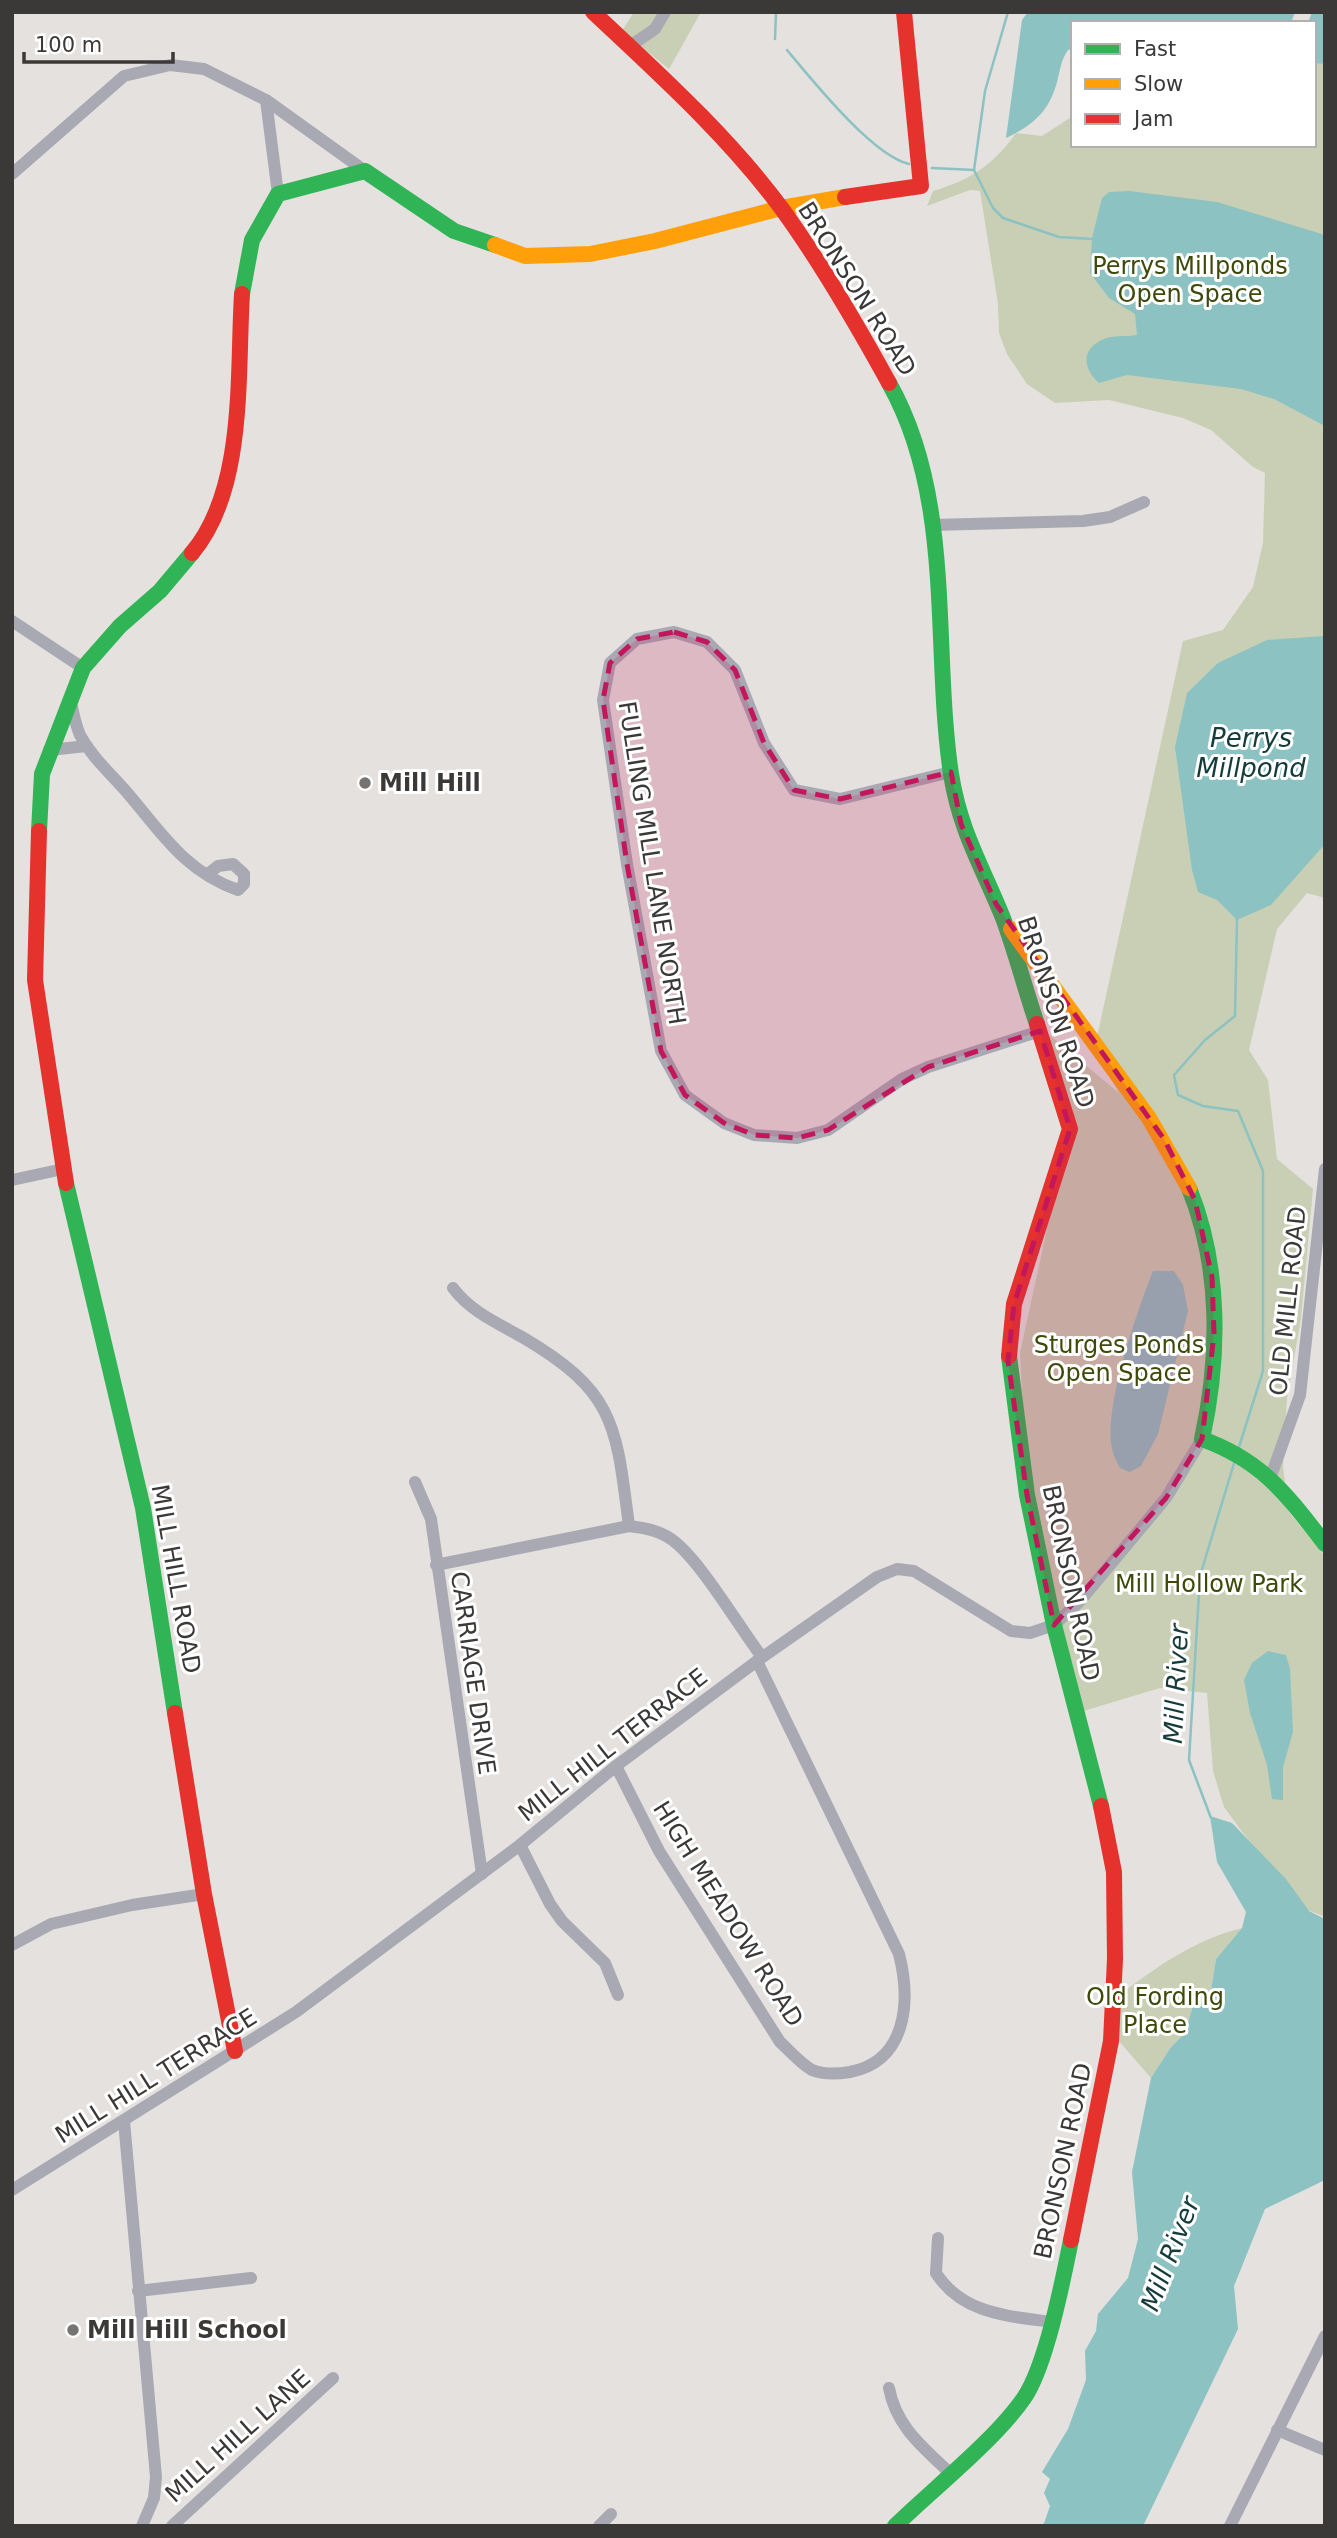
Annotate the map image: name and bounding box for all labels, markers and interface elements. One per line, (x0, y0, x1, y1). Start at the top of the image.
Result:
scale bar (24, 21, 173, 65)
legend (1071, 21, 1316, 147)
text: 100 m (35, 33, 102, 57)
text: Fast (1134, 37, 1176, 61)
text: Slow (1134, 72, 1183, 96)
text: Jam (1132, 107, 1174, 131)
street label: BRONSON ROAD (792, 197, 922, 381)
park label: Perrys Millponds Open Space (1092, 252, 1288, 308)
street label: FULLING MILL LANE NORTH (613, 699, 691, 1027)
water label: Perrys Millpond (1196, 723, 1306, 783)
place label: Mill Hill (379, 769, 481, 797)
marker: Mill Hill (357, 775, 373, 791)
street label: BRONSON ROAD (1012, 913, 1100, 1111)
street label: OLD MILL ROAD (1264, 1205, 1312, 1397)
park label: Sturges Ponds Open Space (1034, 1331, 1204, 1387)
street label: MILL HILL ROAD (146, 1482, 206, 1676)
street label: BRONSON ROAD (1037, 1482, 1105, 1684)
street label: CARRIAGE DRIVE (445, 1570, 501, 1776)
park label: Mill Hollow Park (1115, 1570, 1303, 1598)
water label: Mill River (1158, 1621, 1194, 1745)
street label: MILL HILL TERRACE (513, 1663, 713, 1827)
street label: HIGH MEADOW ROAD (647, 1796, 809, 2032)
park label: Old Fording Place (1086, 1983, 1224, 2039)
street label: MILL HILL TERRACE (50, 2003, 262, 2149)
street label: BRONSON ROAD (1029, 2060, 1097, 2262)
water label: Mill River (1135, 2191, 1206, 2315)
place label: Mill Hill School (87, 2316, 287, 2344)
marker: Mill Hill School (65, 2322, 81, 2338)
street label: MILL HILL LANE (160, 2364, 316, 2508)

